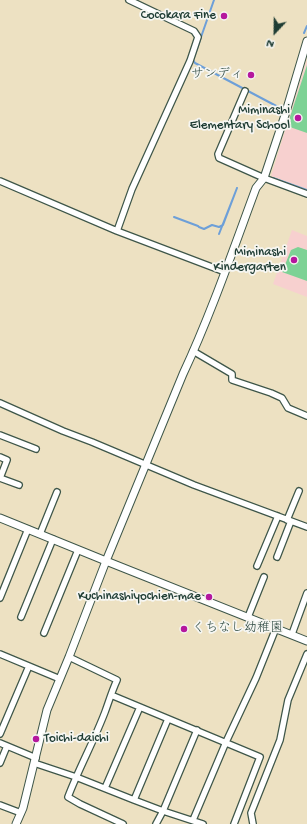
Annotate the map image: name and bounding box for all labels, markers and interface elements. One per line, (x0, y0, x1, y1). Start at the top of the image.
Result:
place label: Cocokara Fine (141, 8, 216, 24)
marker: Cocokara Fine (219, 11, 229, 21)
north arrow (255, 12, 295, 52)
text: N (265, 36, 276, 50)
place label: サンディ (191, 67, 243, 83)
marker: サンディ (246, 70, 256, 80)
place label: Miminashi Elementary School (190, 103, 290, 134)
marker: Miminashi Elementary School (293, 113, 303, 123)
place label: Miminashi Kindergarten (214, 245, 286, 276)
marker: Miminashi Kindergarten (289, 255, 299, 265)
place label: Kuchinashiyochien-mae (78, 589, 201, 605)
marker: Kuchinashiyochien-mae (204, 592, 214, 602)
place label: くちなし幼稚園 (192, 621, 283, 637)
marker: くちなし幼稚園 (179, 624, 189, 634)
place label: Toichi-daichi (44, 731, 109, 747)
marker: Toichi-daichi (31, 734, 41, 744)

